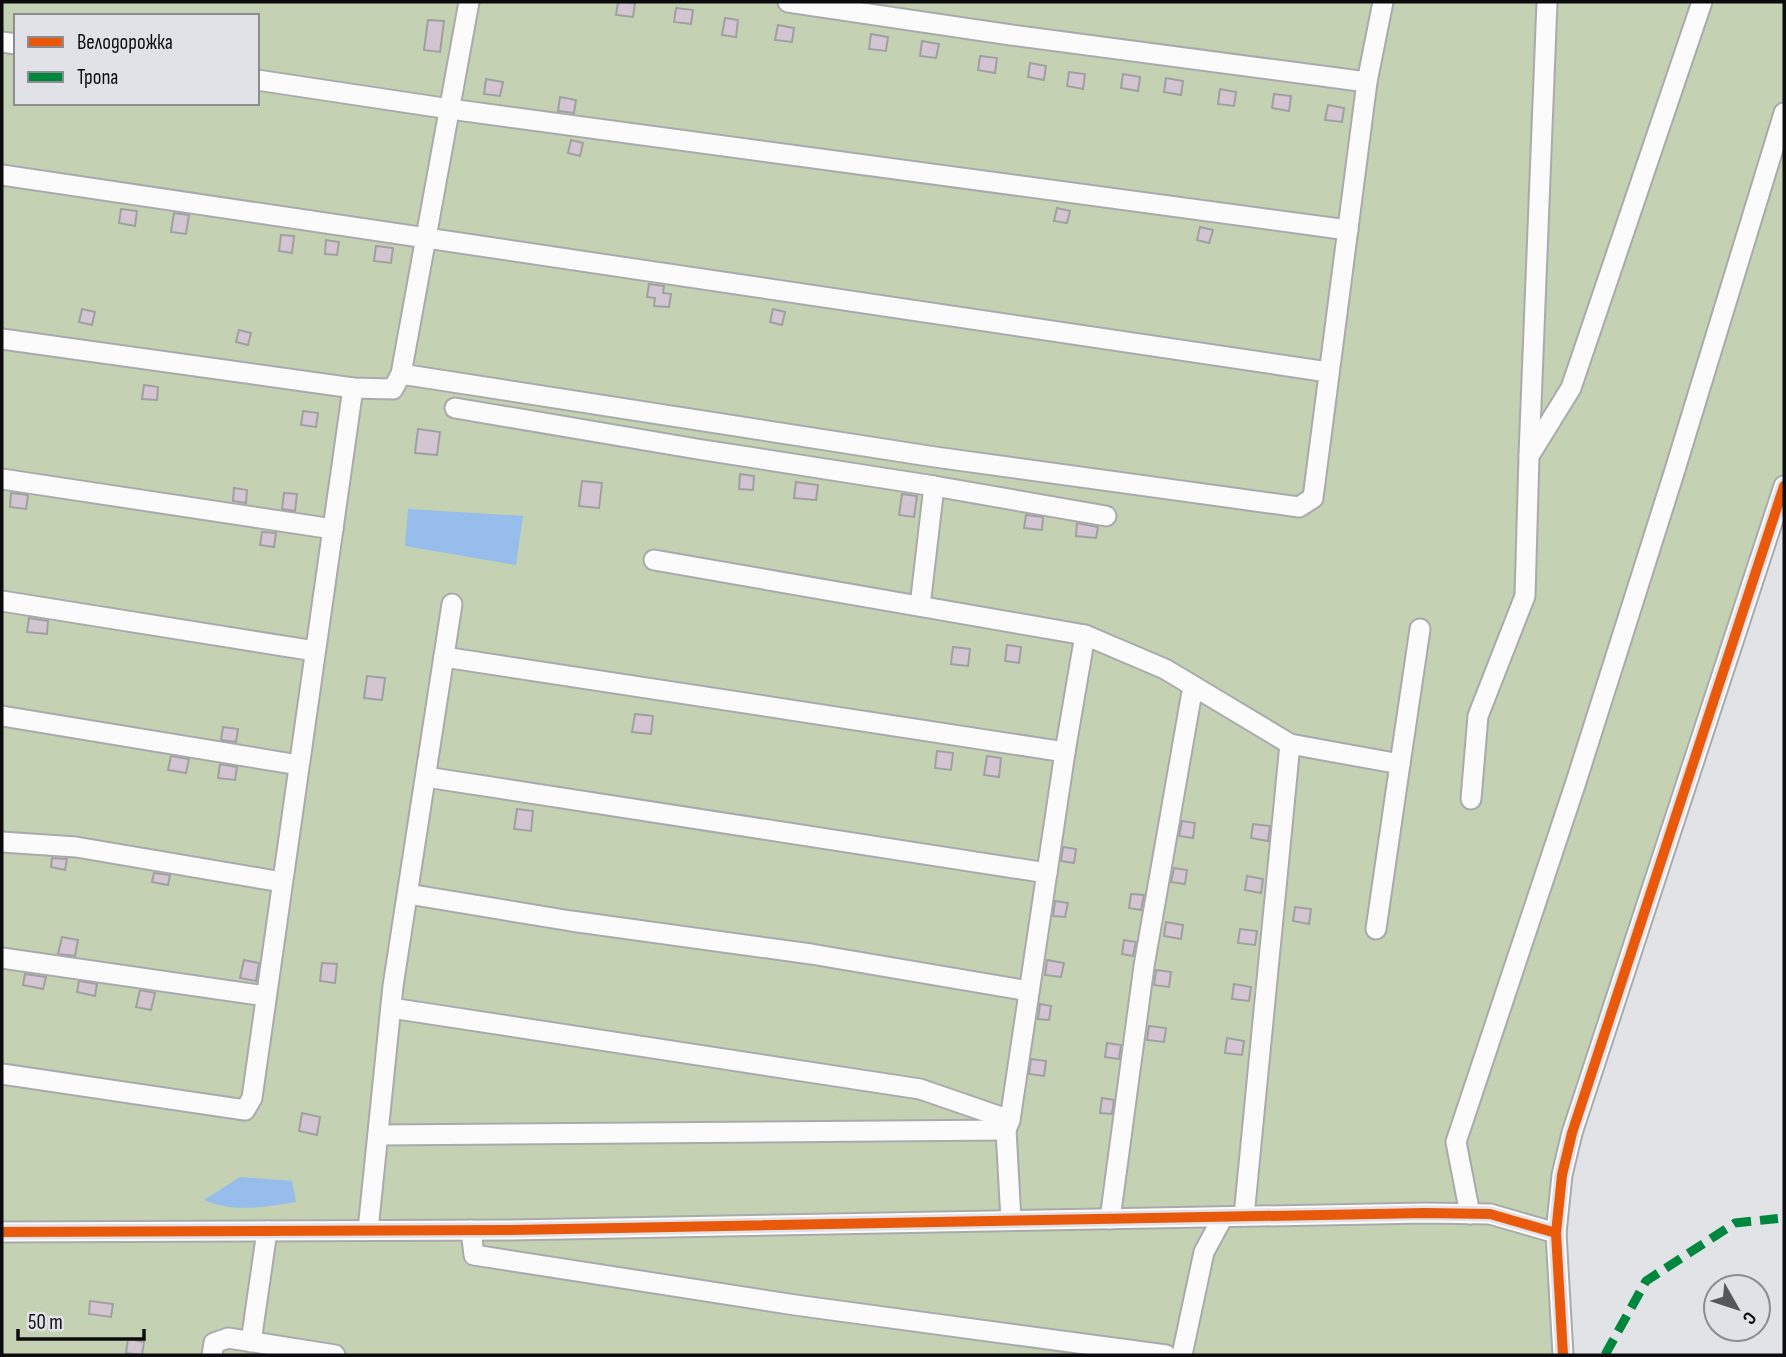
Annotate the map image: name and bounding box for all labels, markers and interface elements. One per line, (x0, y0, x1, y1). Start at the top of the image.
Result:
legend (14, 14, 259, 105)
text: Велодорожка (77, 30, 173, 55)
text: Тропа (77, 65, 118, 90)
north arrow (1702, 1273, 1772, 1343)
scale bar (18, 1298, 144, 1342)
text: С (1737, 1307, 1761, 1329)
text: 50 m (28, 1310, 63, 1335)

